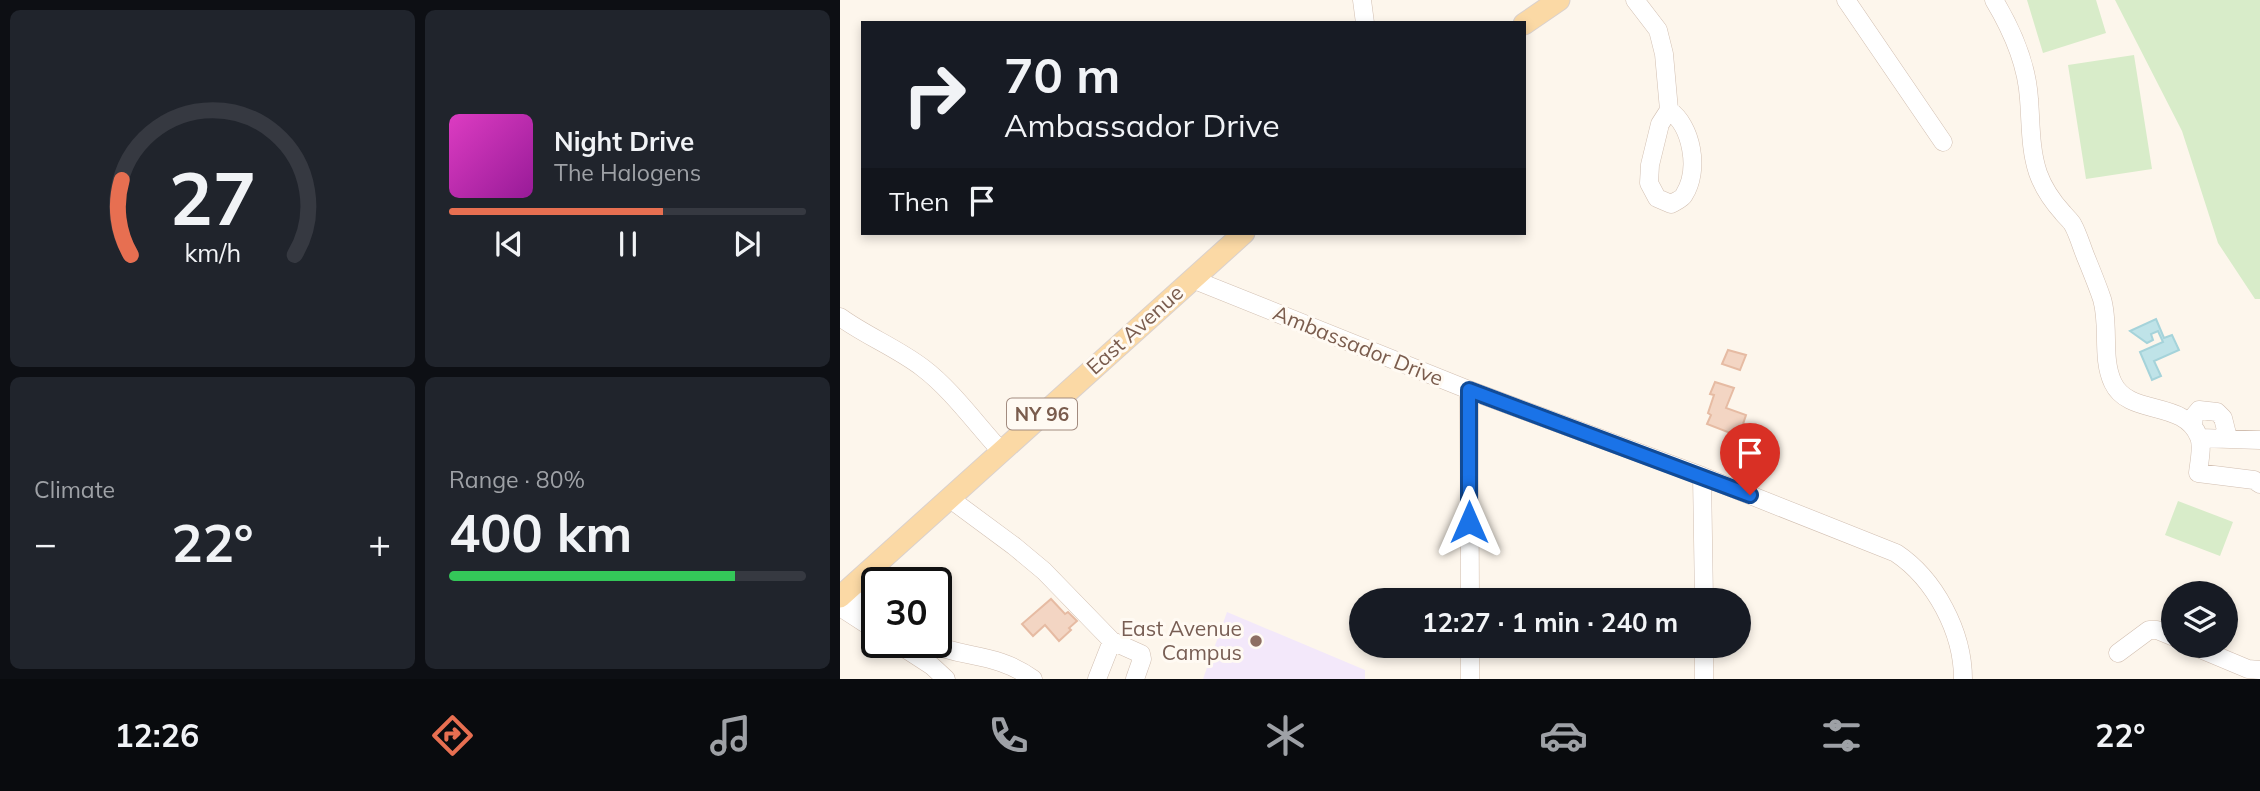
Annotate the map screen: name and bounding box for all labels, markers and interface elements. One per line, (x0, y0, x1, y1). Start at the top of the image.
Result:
text: 70 m (1004, 44, 1120, 105)
icon: right (889, 49, 980, 140)
text: Ambassador Drive (1004, 105, 1280, 145)
text: Night Drive (554, 125, 694, 158)
text: 27 (169, 152, 256, 243)
text: The Halogens (554, 158, 701, 187)
icon: arrive (963, 182, 1001, 220)
text: Then (889, 185, 949, 218)
icon: previous (490, 225, 528, 263)
icon: pause (609, 225, 647, 263)
icon: next (728, 225, 766, 263)
text: km/h (184, 237, 241, 268)
street label: East Avenue (1081, 279, 1188, 379)
street label: Ambassador Drive (1270, 299, 1447, 391)
road number: NY 96 (1007, 398, 1077, 430)
pin (1720, 423, 1780, 495)
icon: arrive (1731, 434, 1769, 472)
text: Range · 80% (449, 465, 585, 494)
text: Climate (34, 475, 115, 504)
position arrow (1432, 485, 1506, 559)
text: 400 km (449, 500, 632, 565)
text: 22° (171, 510, 254, 575)
text: − (34, 519, 57, 567)
text: + (368, 519, 391, 567)
speed limit sign: 30 (861, 567, 952, 658)
map controls (2161, 581, 2238, 658)
button: layers (2161, 581, 2238, 658)
text: 12:27 · 1 min · 240 m (1422, 606, 1678, 639)
place label: East Avenue Campus (1121, 615, 1242, 665)
marker: East Avenue Campus (1248, 633, 1264, 649)
icon: directions (428, 711, 477, 760)
icon: music (706, 711, 755, 760)
icon: phone (984, 711, 1033, 760)
icon: climate (1261, 711, 1310, 760)
icon: car (1539, 711, 1588, 760)
icon: filters (1817, 711, 1866, 760)
text: 12:26 (114, 715, 199, 755)
text: 22° (2095, 715, 2145, 755)

